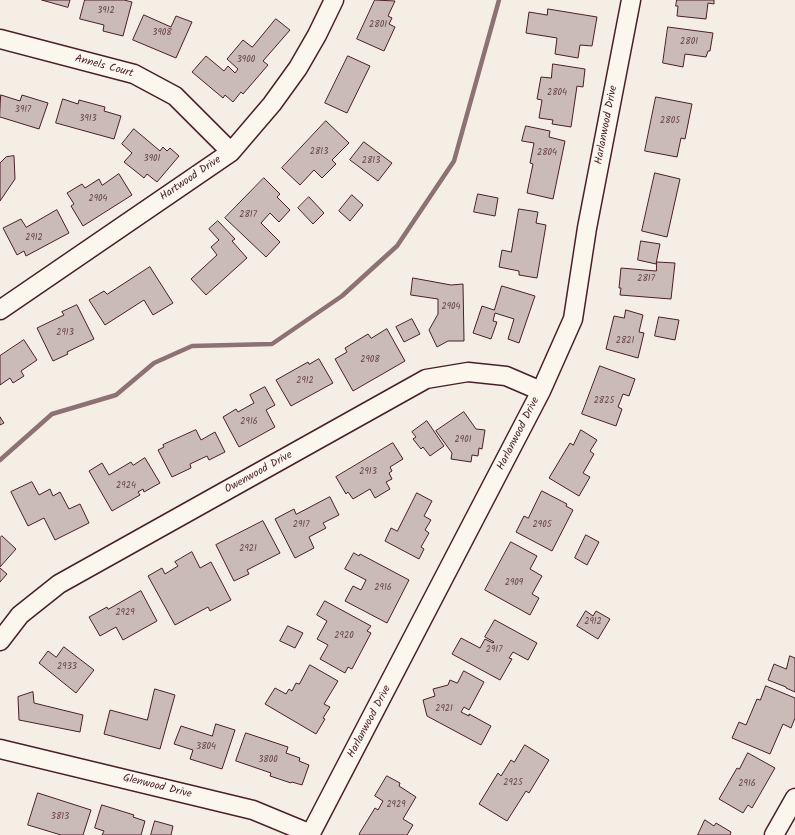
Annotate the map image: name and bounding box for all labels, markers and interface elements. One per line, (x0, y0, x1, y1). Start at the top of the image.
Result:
house number: 3912 (97, 6, 115, 16)
house number: 2801 (369, 20, 387, 30)
house number: 3908 (152, 28, 172, 38)
house number: 2801 (680, 37, 698, 47)
street label: Annels Court (73, 53, 135, 81)
house number: 3900 (237, 55, 255, 65)
street label: Harlanwood Drive (593, 84, 621, 166)
house number: 2804 (547, 88, 567, 98)
house number: 3917 (15, 105, 31, 115)
house number: 3913 (79, 114, 97, 124)
house number: 2805 (660, 116, 680, 126)
house number: 2813 (310, 147, 328, 157)
house number: 2804 (537, 148, 557, 158)
house number: 3901 (144, 154, 160, 164)
street label: Hartwood Drive (158, 154, 224, 204)
house number: 2813 (362, 156, 380, 166)
house number: 2904 (88, 194, 108, 204)
house number: 2817 (239, 210, 257, 220)
house number: 2912 (25, 233, 43, 243)
house number: 2817 (637, 274, 655, 284)
house number: 2904 (441, 302, 461, 312)
house number: 2913 (56, 328, 74, 338)
house number: 2821 (616, 336, 634, 346)
house number: 2908 (360, 355, 380, 365)
house number: 2912 (296, 376, 314, 386)
street label: Harlanwood Drive (495, 395, 543, 473)
house number: 2825 (594, 396, 614, 406)
house number: 2916 (240, 417, 258, 427)
house number: 2901 (455, 435, 471, 445)
street label: Owenwood Drive (223, 449, 295, 497)
house number: 2913 (359, 467, 377, 477)
house number: 2924 (116, 481, 136, 491)
house number: 2917 (293, 520, 309, 530)
house number: 2905 (533, 520, 551, 530)
house number: 2921 (239, 544, 257, 554)
house number: 2909 (505, 578, 523, 588)
house number: 2916 (374, 583, 392, 593)
house number: 2929 (115, 608, 135, 618)
house number: 2912 (584, 617, 602, 627)
house number: 2920 (334, 631, 354, 641)
house number: 2917 (486, 645, 502, 655)
house number: 2933 (57, 662, 77, 672)
street label: Harlanwood Drive (345, 684, 395, 760)
house number: 2921 (435, 704, 453, 714)
house number: 3804 (196, 742, 216, 752)
house number: 3800 (258, 755, 278, 765)
street label: Glenwood Drive (121, 772, 193, 802)
house number: 2925 (503, 778, 523, 788)
house number: 2916 (738, 779, 756, 789)
house number: 2929 (386, 800, 406, 810)
house number: 3813 (51, 812, 69, 822)

